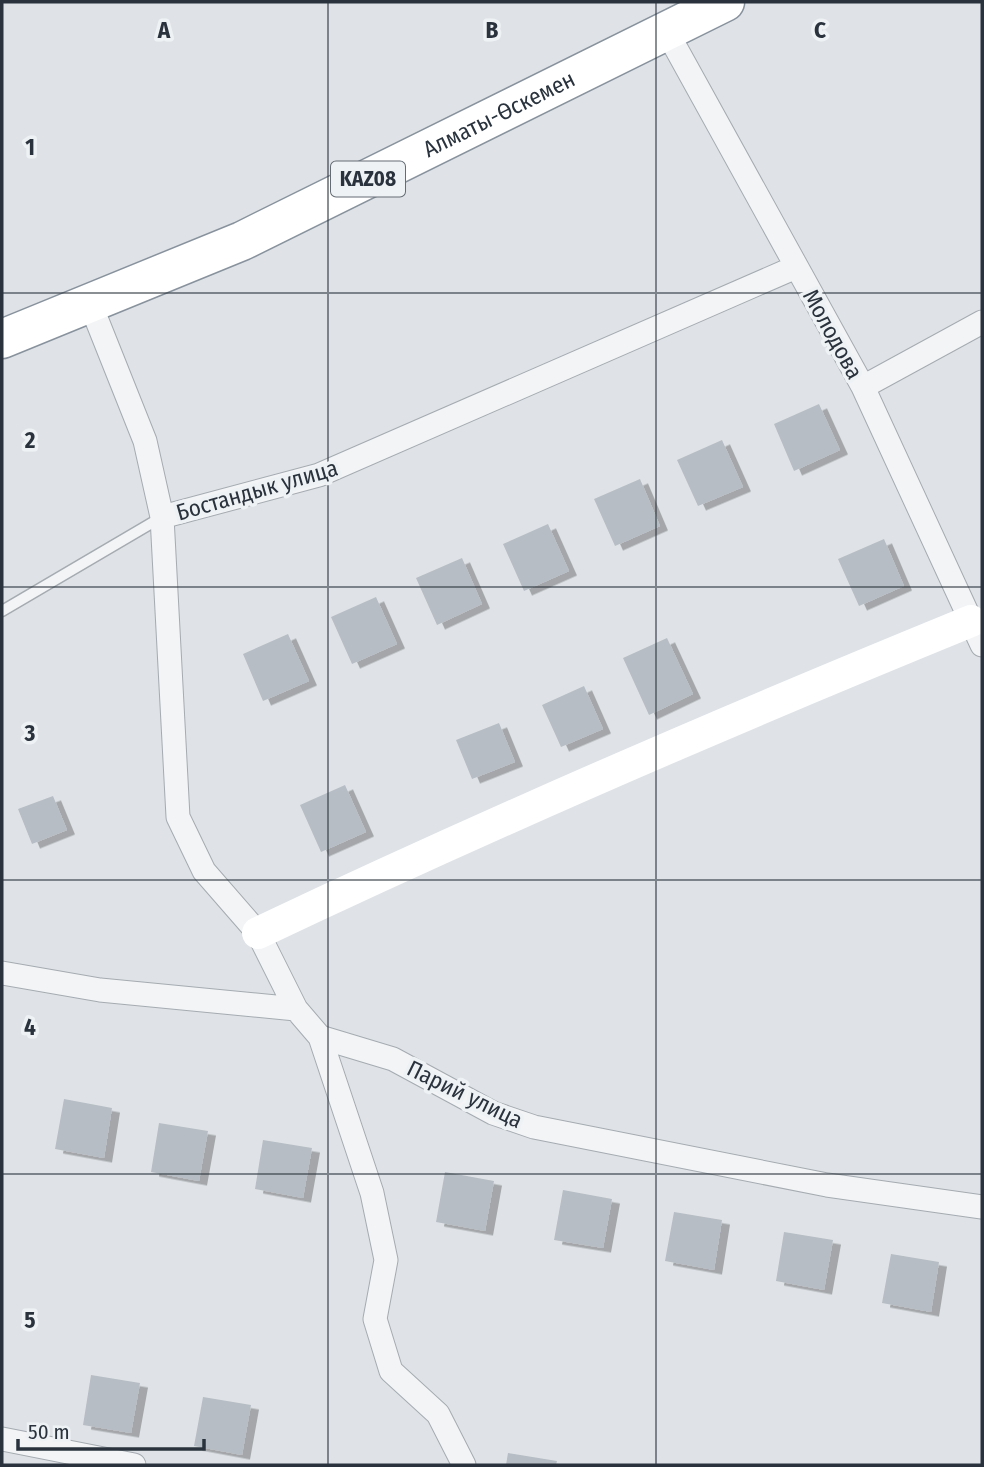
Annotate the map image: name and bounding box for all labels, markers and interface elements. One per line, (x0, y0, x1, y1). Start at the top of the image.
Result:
text: A (157, 16, 171, 44)
text: B (486, 16, 499, 44)
text: C (814, 16, 826, 44)
street label: Алматы-Өскемен (419, 65, 580, 163)
text: 1 (25, 133, 35, 161)
road number: KAZ08 (331, 162, 405, 196)
street label: Молодова (797, 284, 869, 384)
text: 2 (24, 426, 36, 454)
street label: Бостандык улица (173, 454, 341, 526)
text: 3 (24, 719, 36, 747)
text: 4 (24, 1013, 36, 1041)
street label: Парий улица (403, 1054, 527, 1134)
text: 5 (24, 1306, 36, 1334)
scale bar (18, 1408, 203, 1452)
text: 50 m (28, 1419, 70, 1445)

